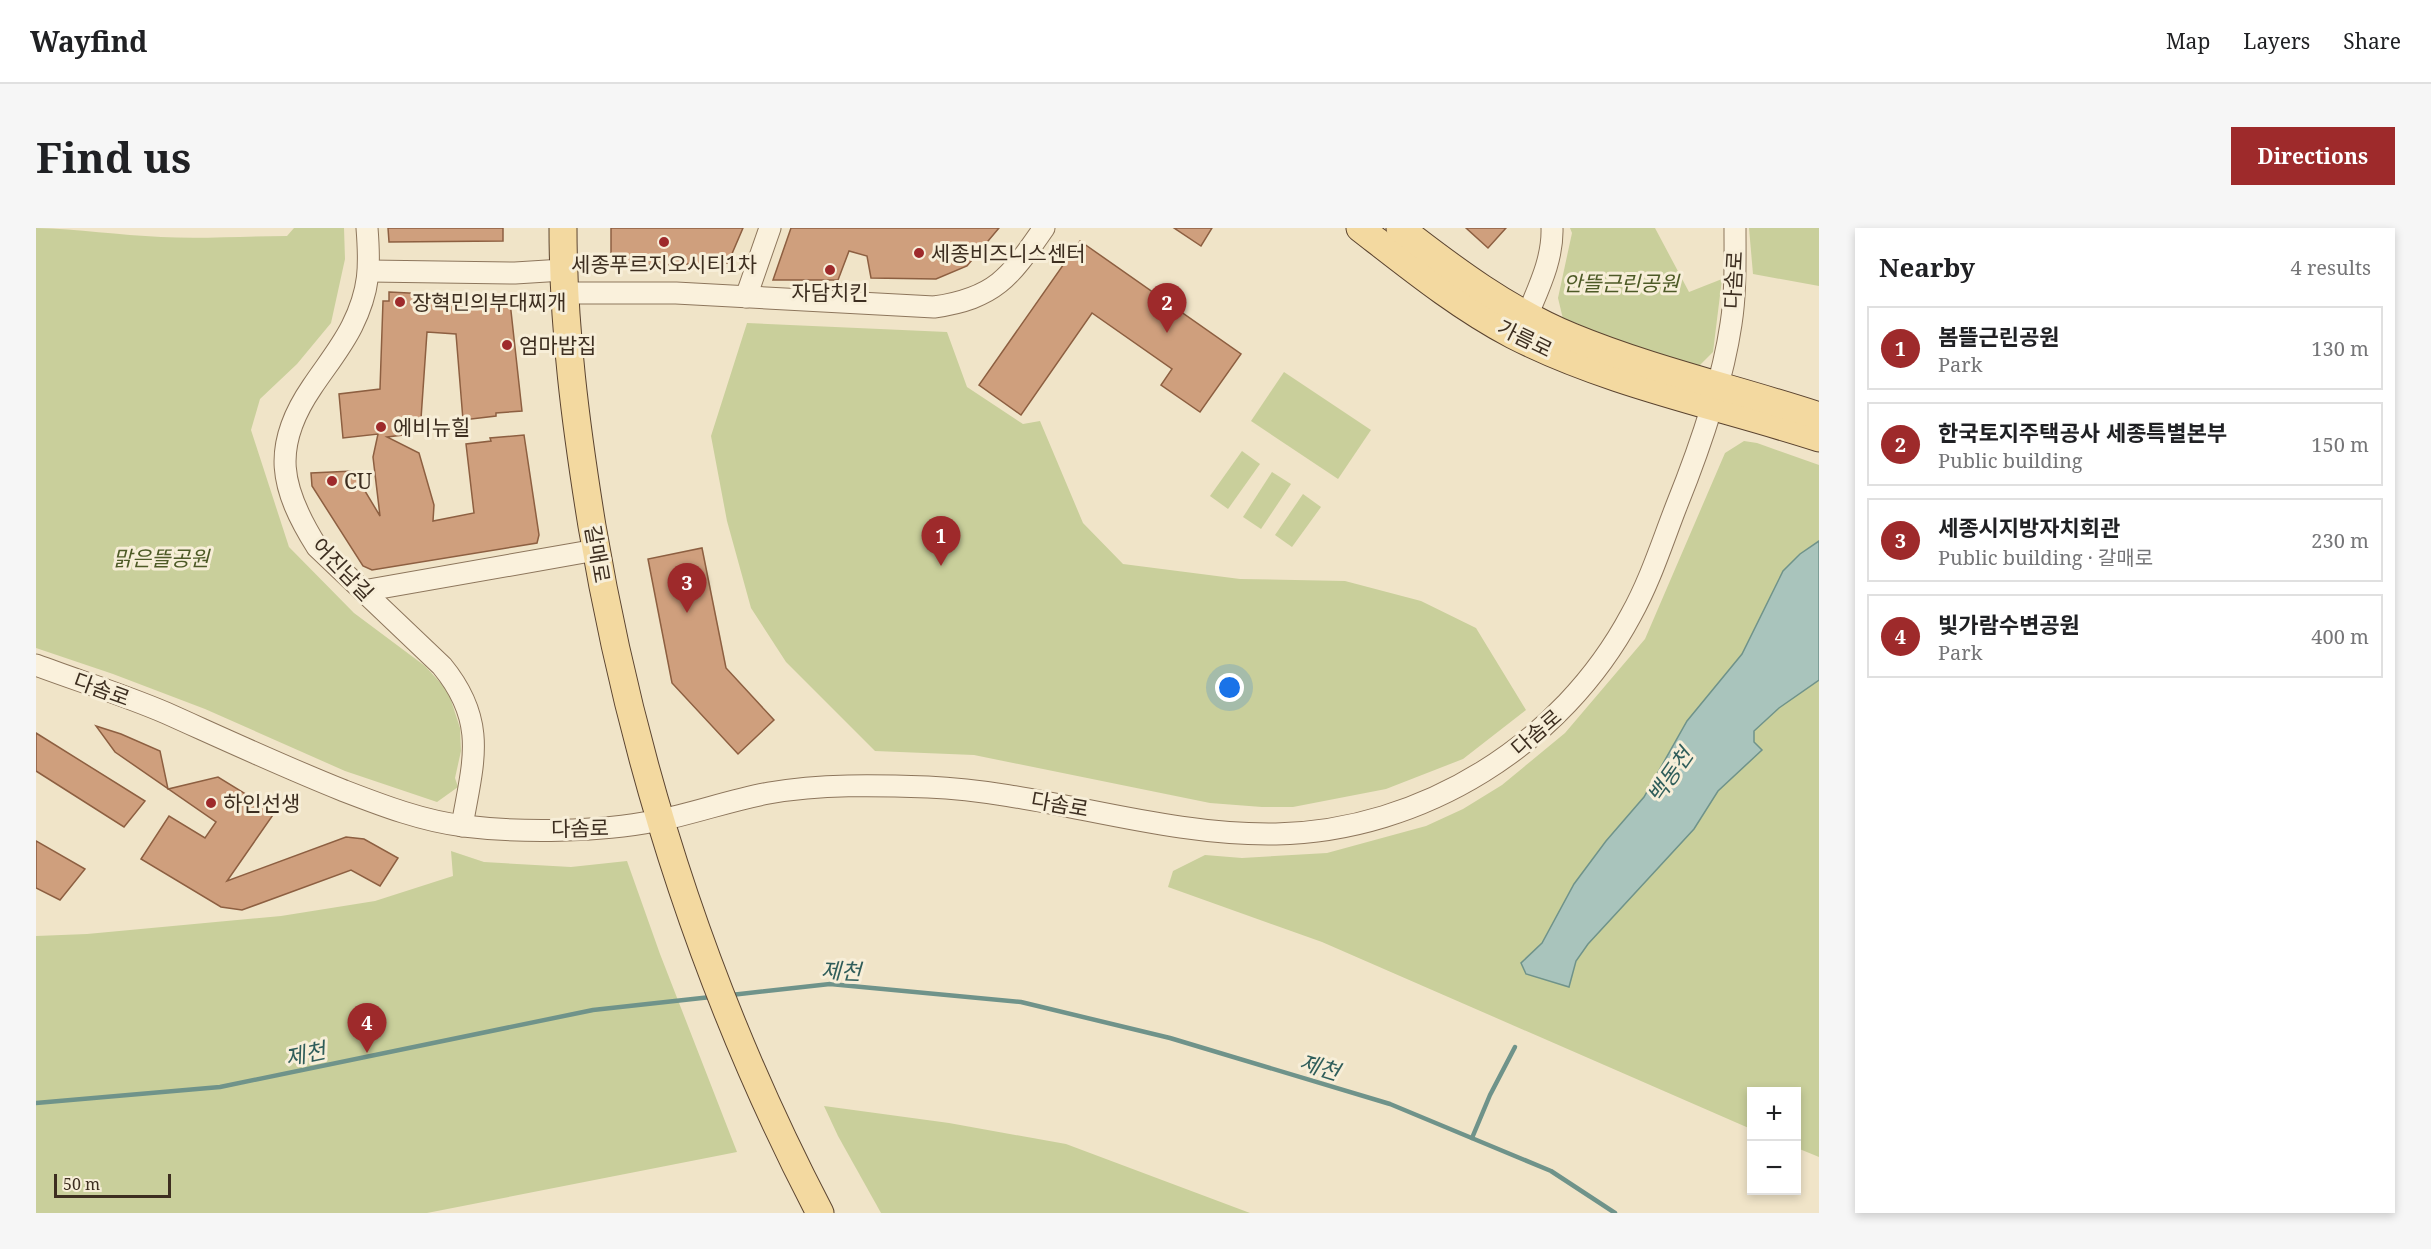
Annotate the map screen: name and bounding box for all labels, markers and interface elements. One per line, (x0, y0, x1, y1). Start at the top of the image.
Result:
text: Wayfind (30, 22, 148, 60)
text: Map (2166, 27, 2210, 55)
text: Layers (2243, 27, 2310, 55)
text: Share (2343, 27, 2401, 55)
button: Directions (2231, 127, 2395, 185)
text: Find us (36, 128, 191, 185)
marker: 세종푸르지오시티1차 (657, 235, 671, 249)
place label: 세종비즈니스센터 (931, 239, 1086, 267)
marker: 세종비즈니스센터 (912, 246, 926, 260)
text: Nearby (1879, 249, 1975, 285)
place label: 세종푸르지오시티1차 (571, 250, 757, 278)
street label: 다솜로 (1718, 250, 1748, 310)
text: 4 results (2291, 254, 2371, 281)
marker: 자담치킨 (823, 263, 837, 277)
park label: 안뜰근린공원 (1563, 269, 1681, 297)
place label: 자담치킨 (791, 278, 869, 306)
pin: 2 (1148, 284, 1186, 333)
place label: 장혁민의부대찌개 (412, 288, 567, 316)
marker: 장혁민의부대찌개 (393, 295, 407, 309)
street label: 가름로 (1493, 313, 1557, 363)
text: 봄뜰근린공원 (1938, 321, 2059, 351)
place label: 엄마밥집 (519, 331, 596, 359)
text: 1 (1895, 335, 1906, 362)
text: 130 m (2311, 335, 2369, 362)
marker: 엄마밥집 (500, 338, 514, 352)
text: Park (1938, 351, 1982, 378)
place label: 에비뉴힐 (393, 413, 470, 441)
text: 한국토지주택공사 세종특별본부 (1938, 417, 2227, 447)
marker: 에비뉴힐 (374, 420, 388, 434)
text: 2 (1895, 431, 1906, 458)
text: 150 m (2311, 431, 2369, 458)
text: Public building (1938, 447, 2083, 474)
place label: CU (344, 467, 372, 495)
marker: CU (325, 474, 339, 488)
text: 세종시지방자치회관 (1938, 512, 2120, 542)
pin: 1 (922, 516, 960, 566)
street label: 갈매로 (579, 523, 617, 585)
text: 3 (1895, 527, 1906, 554)
text: 230 m (2311, 527, 2369, 554)
street label: 어진남길 (306, 531, 380, 607)
park label: 맑은뜰공원 (113, 544, 211, 572)
text: Public building · 갈매로 (1938, 544, 2153, 571)
pin: 3 (668, 564, 706, 613)
text: 빛가람수변공원 (1938, 609, 2080, 639)
text: 4 (1895, 623, 1906, 650)
text: 400 m (2311, 623, 2369, 650)
text: Park (1938, 639, 1982, 666)
street label: 다솜로 (70, 666, 134, 712)
your location (1215, 673, 1244, 702)
street label: 다솜로 (1505, 702, 1567, 762)
water label: 백동천 (1639, 739, 1700, 808)
street label: 다솜로 (1029, 785, 1091, 823)
place label: 하인선생 (223, 789, 300, 817)
marker: 하인선생 (204, 796, 218, 810)
street label: 다솜로 (551, 813, 609, 843)
water label: 제천 (820, 954, 865, 986)
pin: 4 (348, 1004, 386, 1053)
water label: 제천 (282, 1034, 331, 1072)
water label: 제천 (1296, 1046, 1346, 1087)
map controls (1747, 1087, 1801, 1195)
button: + (1747, 1087, 1801, 1141)
button: − (1747, 1141, 1801, 1195)
scale bar (54, 1171, 171, 1198)
text: 50 m (63, 1173, 100, 1195)

